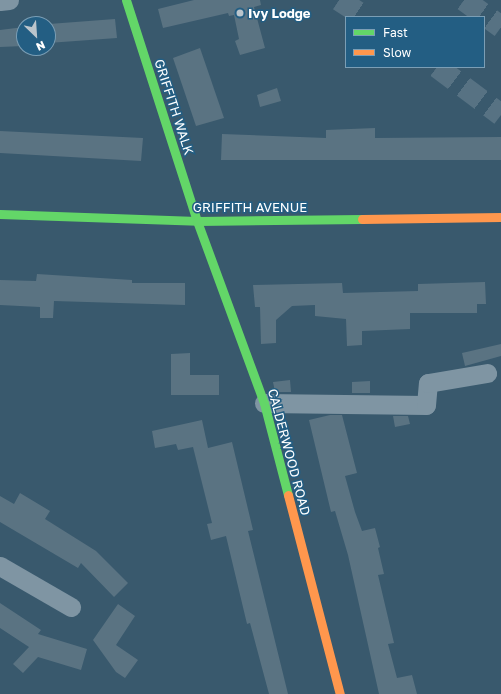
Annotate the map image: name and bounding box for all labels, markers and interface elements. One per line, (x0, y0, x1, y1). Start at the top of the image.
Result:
place label: Ivy Lodge (248, 5, 310, 21)
marker: Ivy Lodge (235, 8, 245, 18)
north arrow (16, 16, 56, 56)
legend (345, 16, 485, 68)
text: Fast (383, 25, 408, 40)
text: N (34, 39, 47, 54)
text: Slow (383, 45, 411, 60)
street label: GRIFFITH WALK (151, 57, 197, 157)
street label: GRIFFITH AVENUE (193, 199, 307, 215)
street label: CALDERWOOD ROAD (265, 387, 313, 517)

